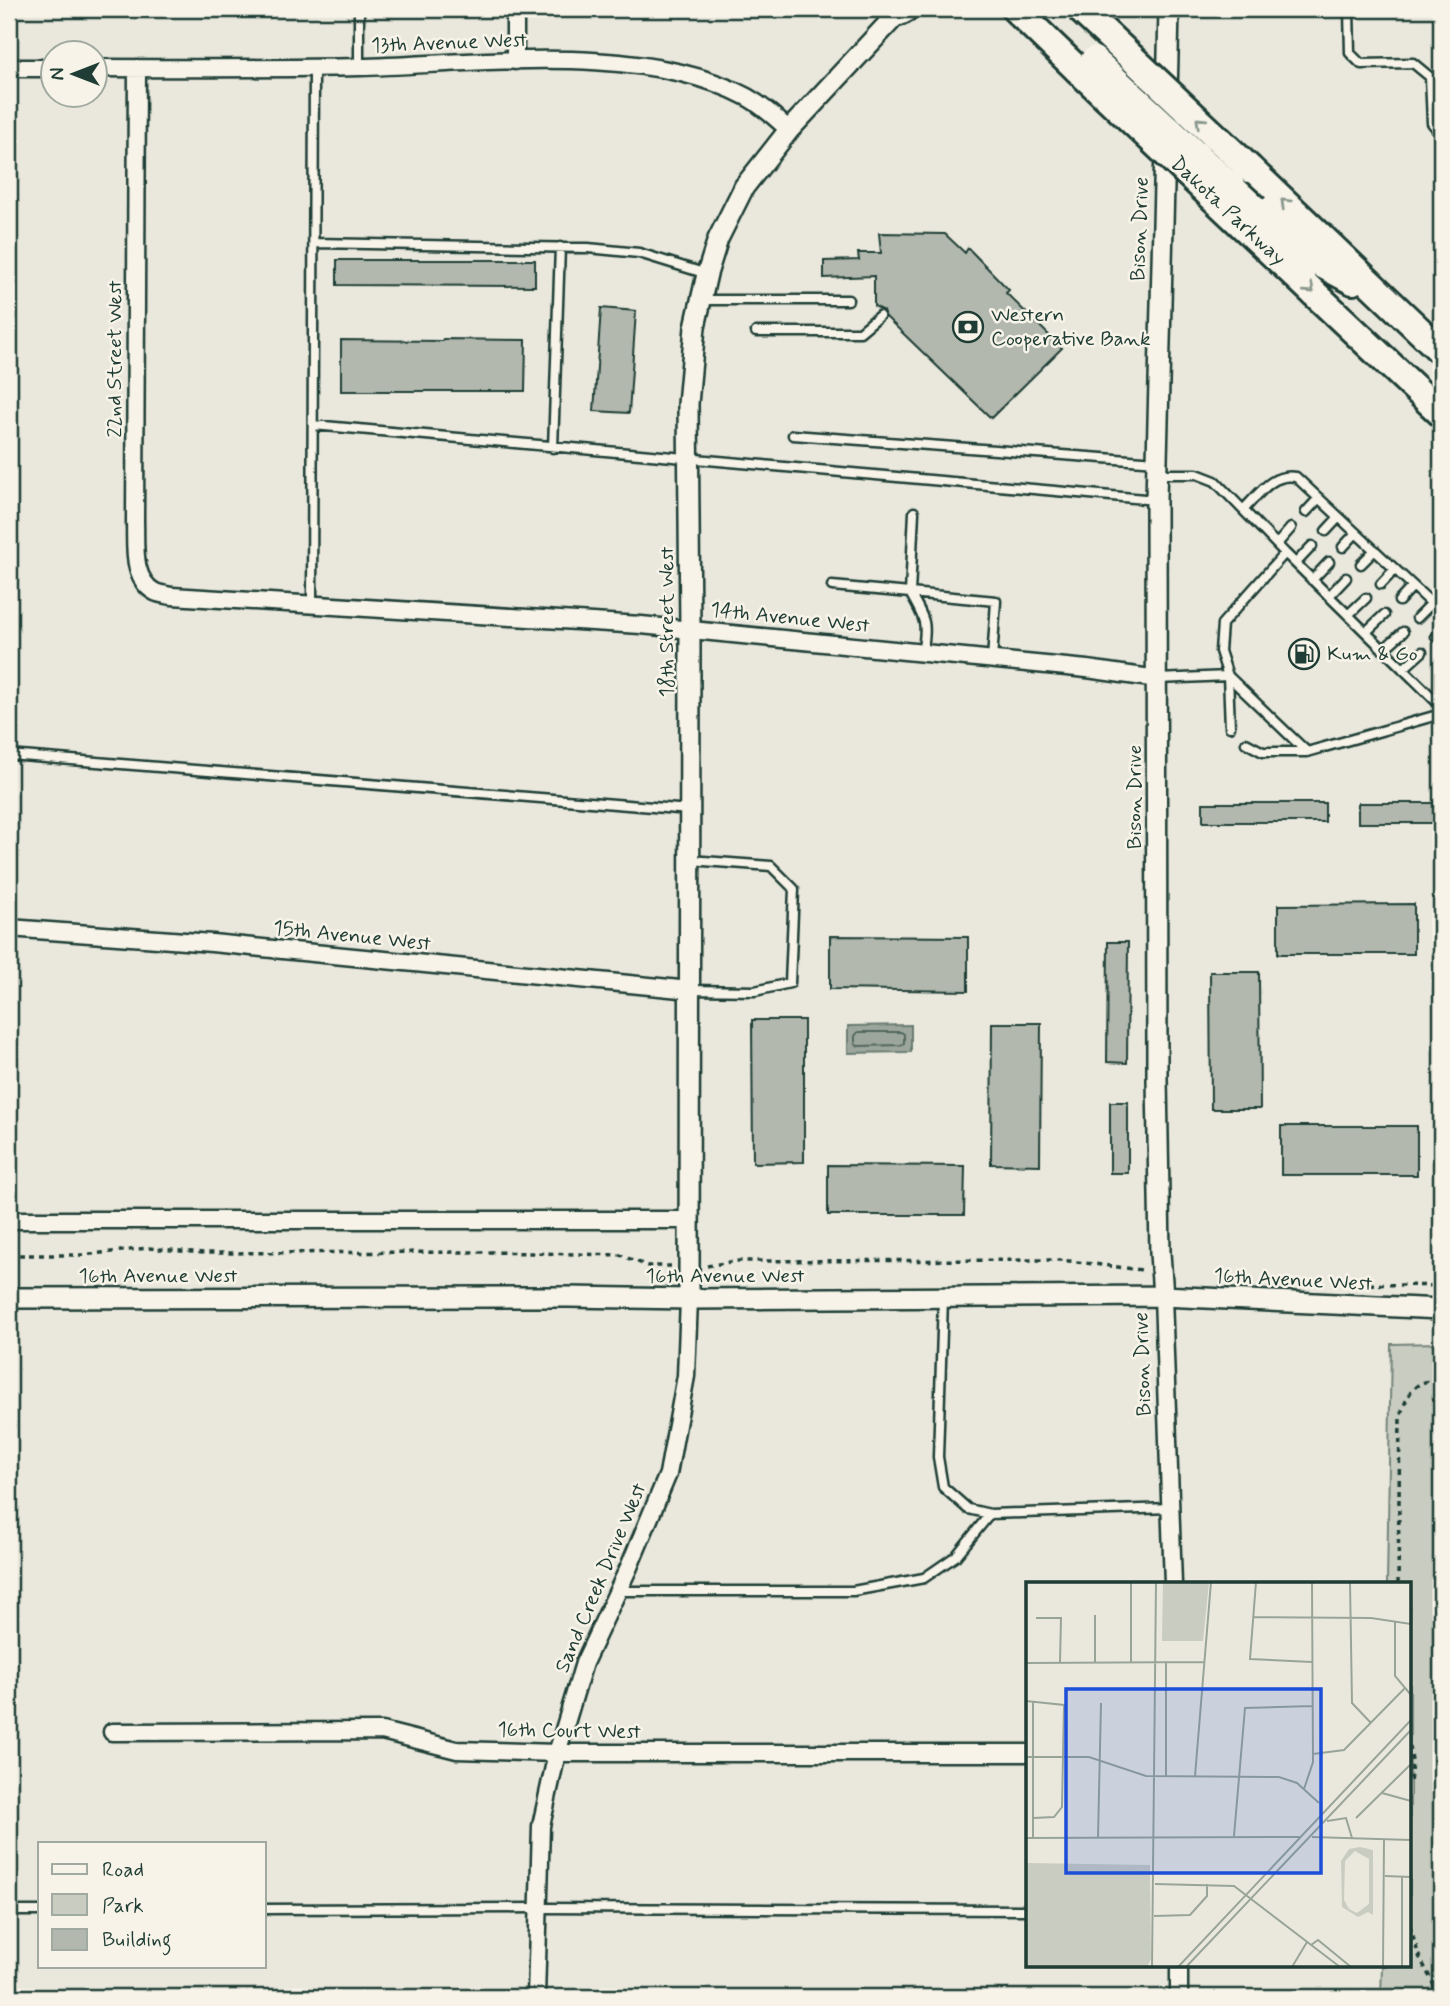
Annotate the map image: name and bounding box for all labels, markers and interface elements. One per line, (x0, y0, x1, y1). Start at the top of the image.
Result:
street label: 13th Avenue West (370, 26, 528, 60)
north arrow (38, 38, 108, 108)
text: N (46, 68, 71, 80)
one-way arrow (1195, 117, 1208, 130)
street label: Dakota Parkway (1164, 150, 1292, 272)
street label: Bison Drive (1124, 176, 1156, 282)
one-way arrow (1280, 199, 1293, 212)
street label: 22nd Street West (101, 280, 129, 438)
one-way arrow (1302, 280, 1315, 293)
place label: Western Cooperative Bank (991, 301, 1151, 353)
bank icon: Western Cooperative Bank (951, 310, 985, 344)
street label: 18th Street West (653, 546, 681, 698)
street label: 14th Avenue West (709, 596, 872, 640)
fuel station icon: Kum & Go (1287, 637, 1321, 671)
place label: Kum & Go (1327, 640, 1418, 668)
street label: Bison Drive (1121, 745, 1149, 849)
street label: 15th Avenue West (272, 914, 433, 958)
street label: 16th Avenue West (79, 1262, 238, 1290)
street label: 16th Avenue West (646, 1262, 805, 1290)
street label: 16th Avenue West (1213, 1262, 1374, 1298)
street label: Bison Drive (1127, 1311, 1159, 1417)
street label: Sand Creek Drive West (548, 1478, 654, 1677)
inset map (1026, 1582, 1412, 1968)
street label: 16th Court West (497, 1716, 641, 1746)
legend (38, 1842, 266, 1968)
text: Road (102, 1856, 144, 1884)
text: Park (102, 1892, 144, 1920)
text: Building (102, 1926, 172, 1956)

